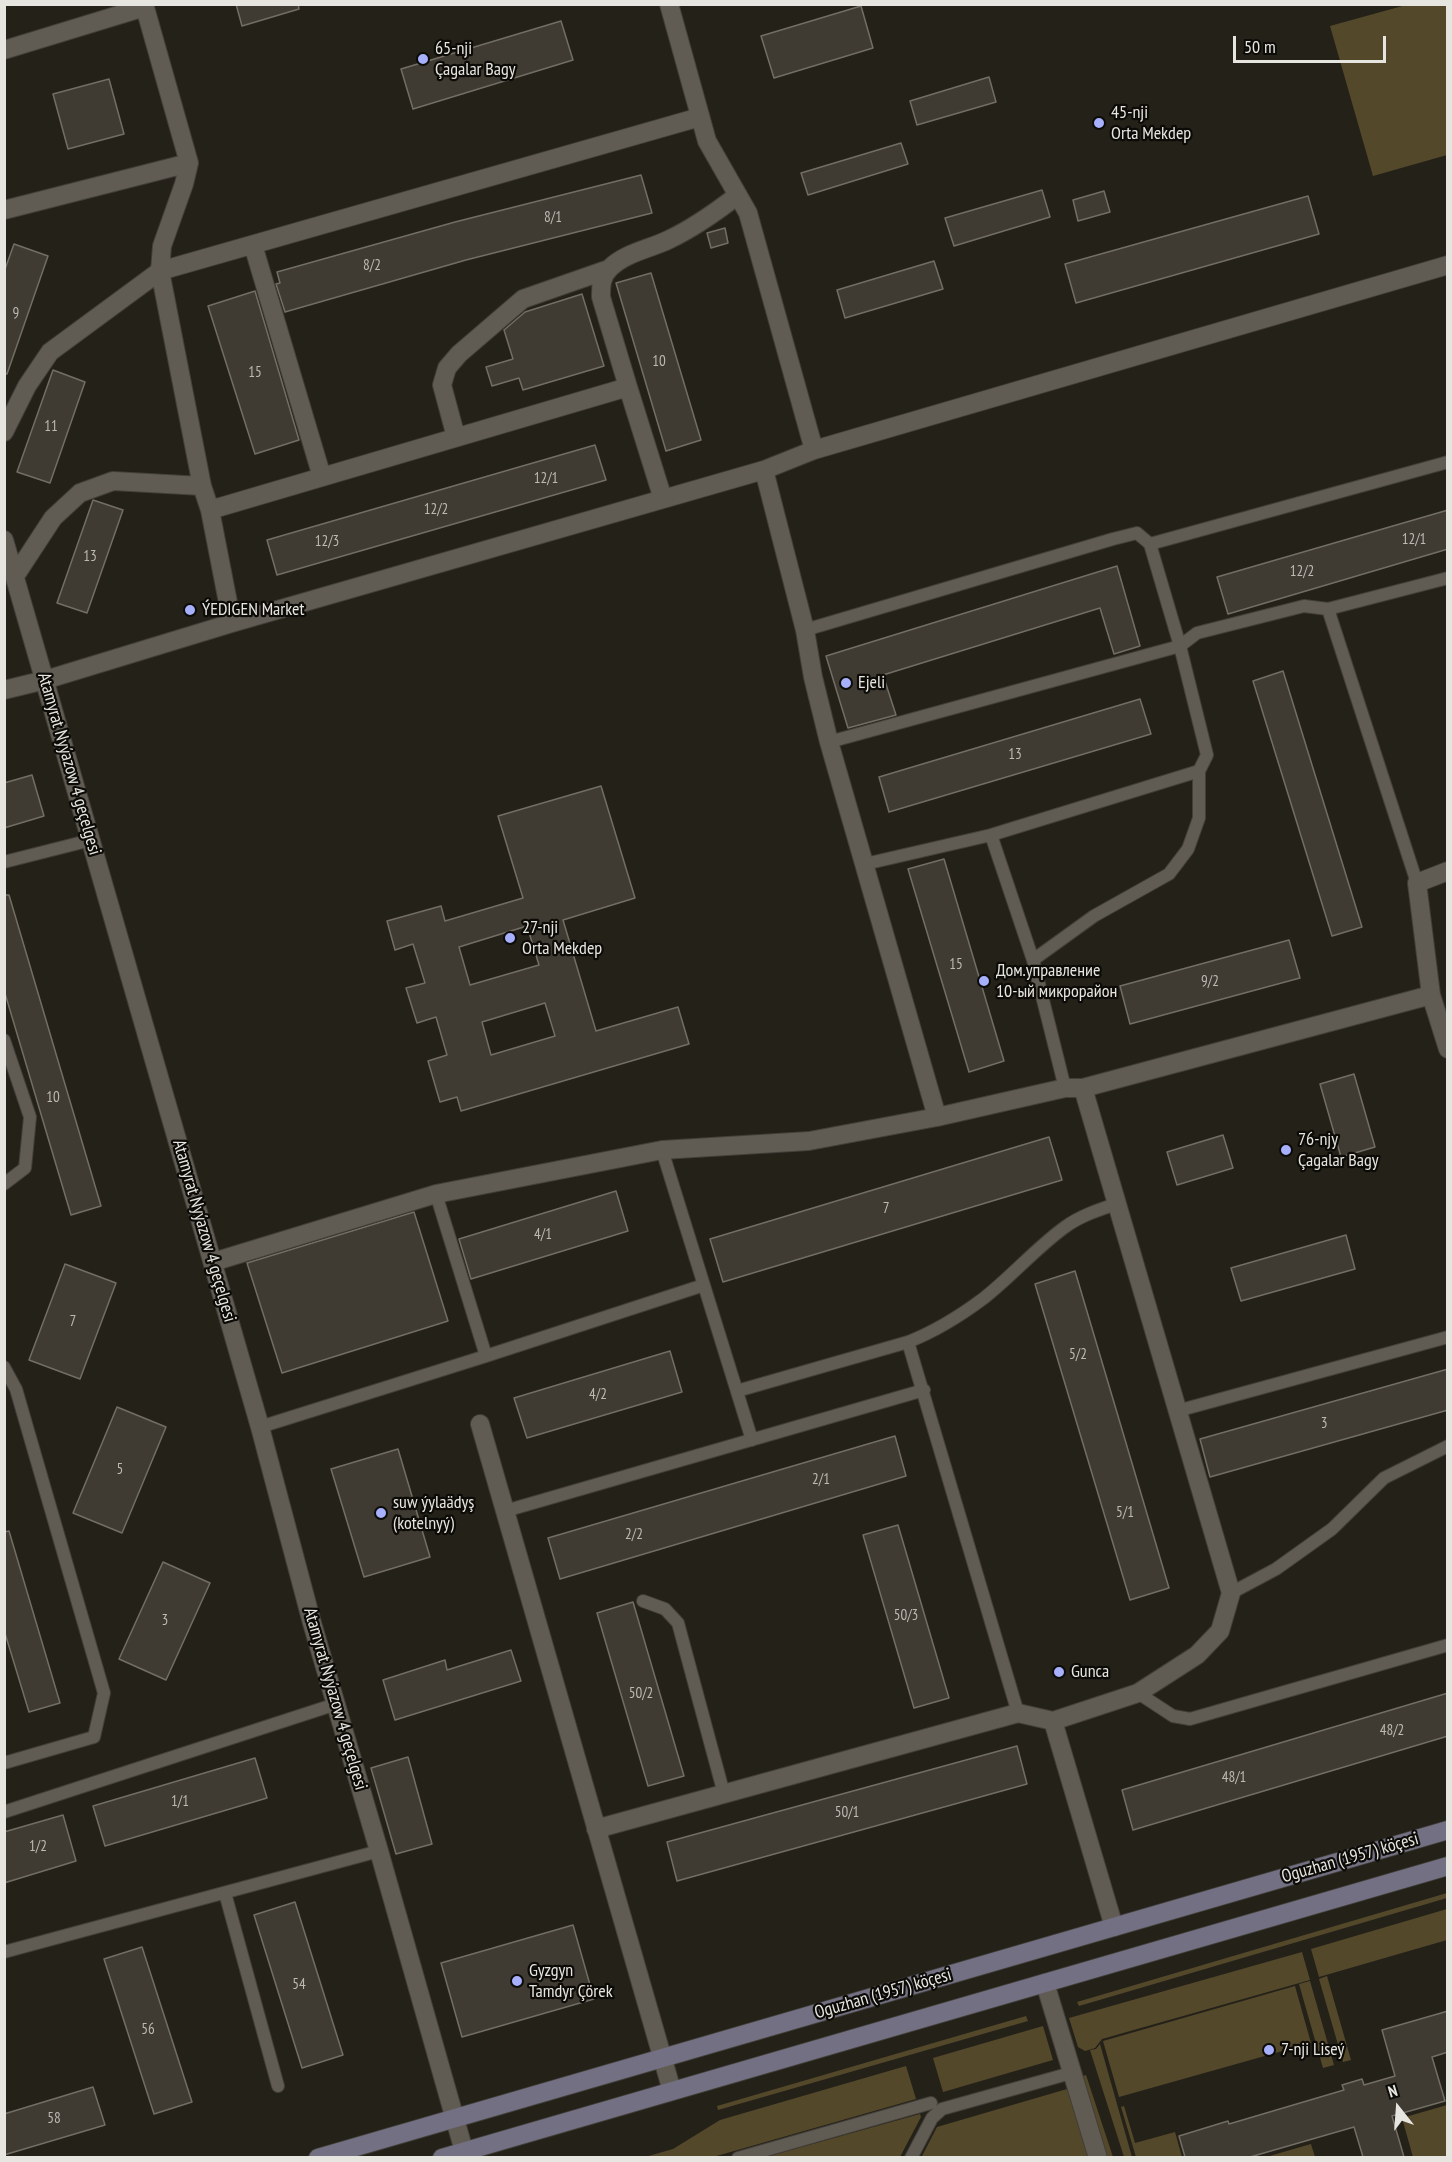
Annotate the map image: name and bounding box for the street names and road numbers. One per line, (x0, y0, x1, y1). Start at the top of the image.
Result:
street label: Atamyrat Nyýazow 4 geçelgesi (33, 670, 105, 858)
street label: Atamyrat Nyýazow 4 geçelgesi (168, 1137, 240, 1325)
street label: Atamyrat Nyýazow 4 geçelgesi (299, 1605, 371, 1793)
street label: Oguzhan (1957) köçesi (1279, 1828, 1421, 1888)
street label: Oguzhan (1957) köçesi (812, 1964, 954, 2024)

